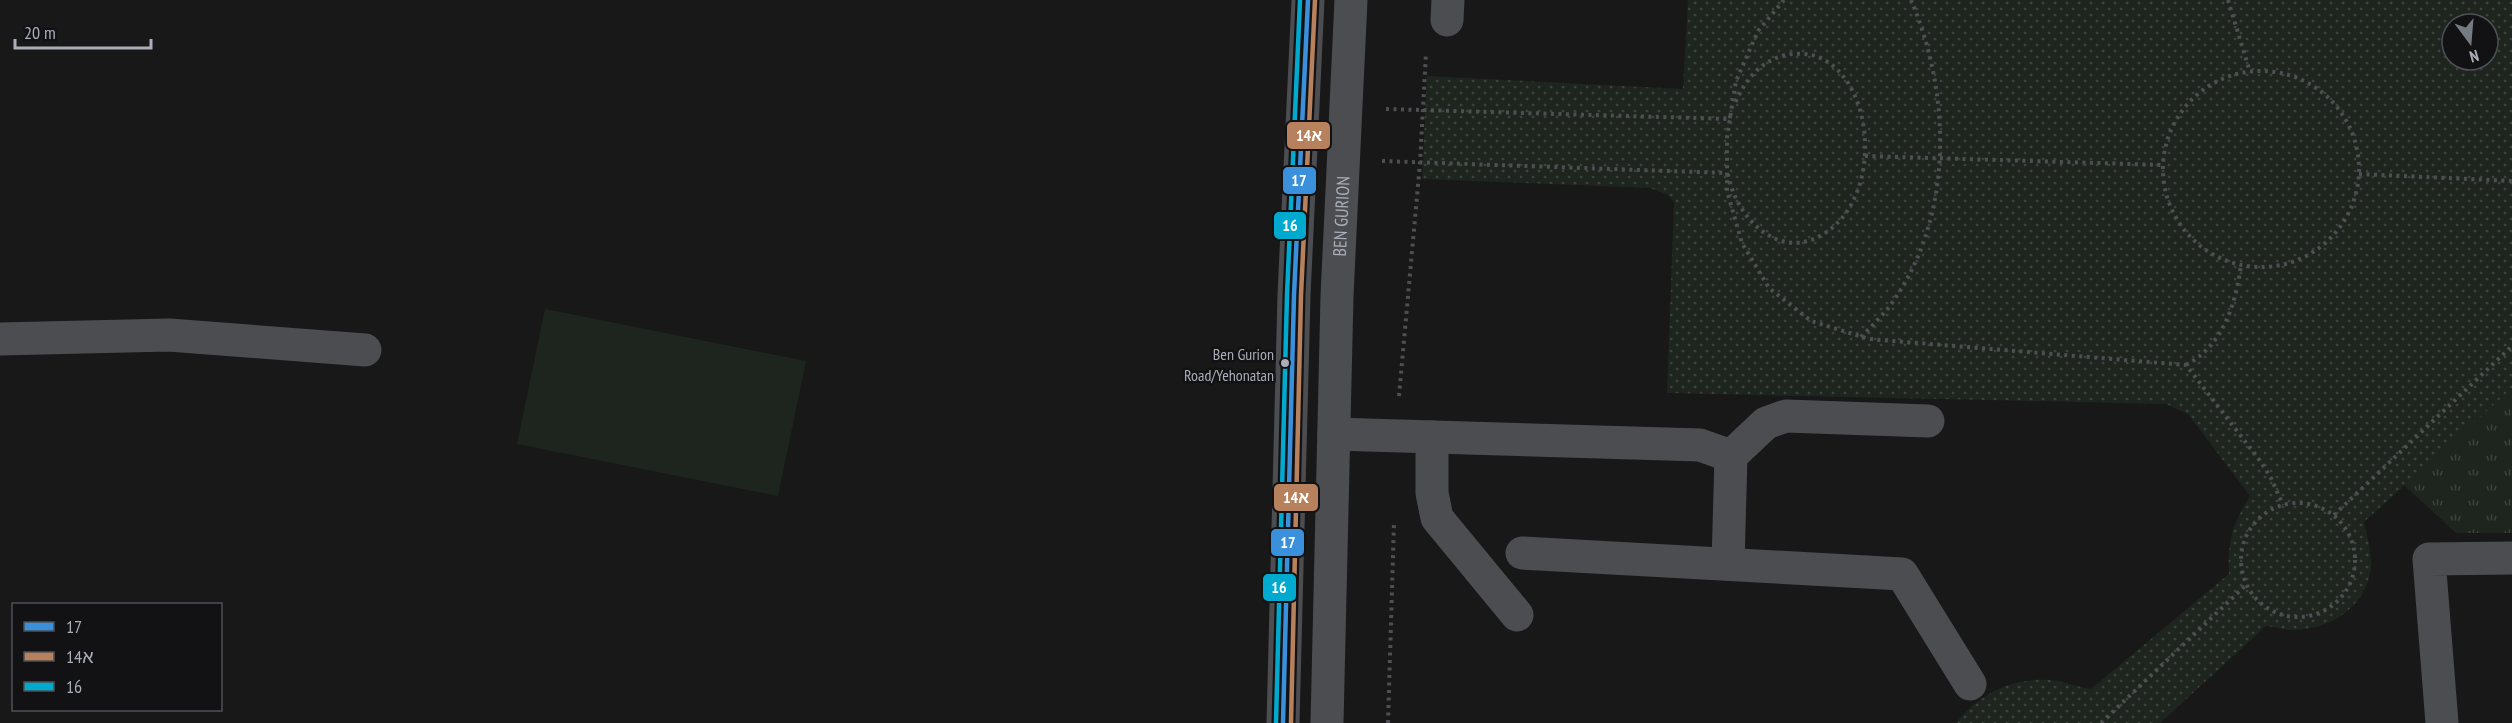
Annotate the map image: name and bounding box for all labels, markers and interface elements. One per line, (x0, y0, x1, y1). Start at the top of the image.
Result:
scale bar (15, 12, 152, 50)
north arrow (2440, 12, 2500, 72)
text: 20 m (24, 21, 56, 44)
text: N (2467, 46, 2481, 67)
line badge: 14א (1286, 121, 1331, 150)
text: 14א (1296, 125, 1322, 145)
line badge: 17 (1282, 166, 1317, 195)
text: 17 (1291, 170, 1307, 190)
street label: BEN GURION (1327, 176, 1354, 257)
line badge: 16 (1273, 211, 1307, 240)
text: 16 (1282, 215, 1298, 235)
place label: Ben Gurion Road/Yehonatan (1184, 344, 1274, 385)
marker: Ben Gurion Road/Yehonatan (1279, 357, 1291, 369)
line badge: 14א (1273, 483, 1319, 512)
text: 14א (1283, 487, 1309, 507)
line badge: 17 (1270, 528, 1305, 557)
text: 17 (1280, 532, 1296, 552)
line badge: 16 (1262, 573, 1297, 602)
text: 16 (1271, 577, 1287, 597)
legend (12, 603, 222, 711)
text: 17 (66, 615, 82, 638)
text: 14א (66, 645, 94, 668)
text: 16 (66, 675, 82, 698)

